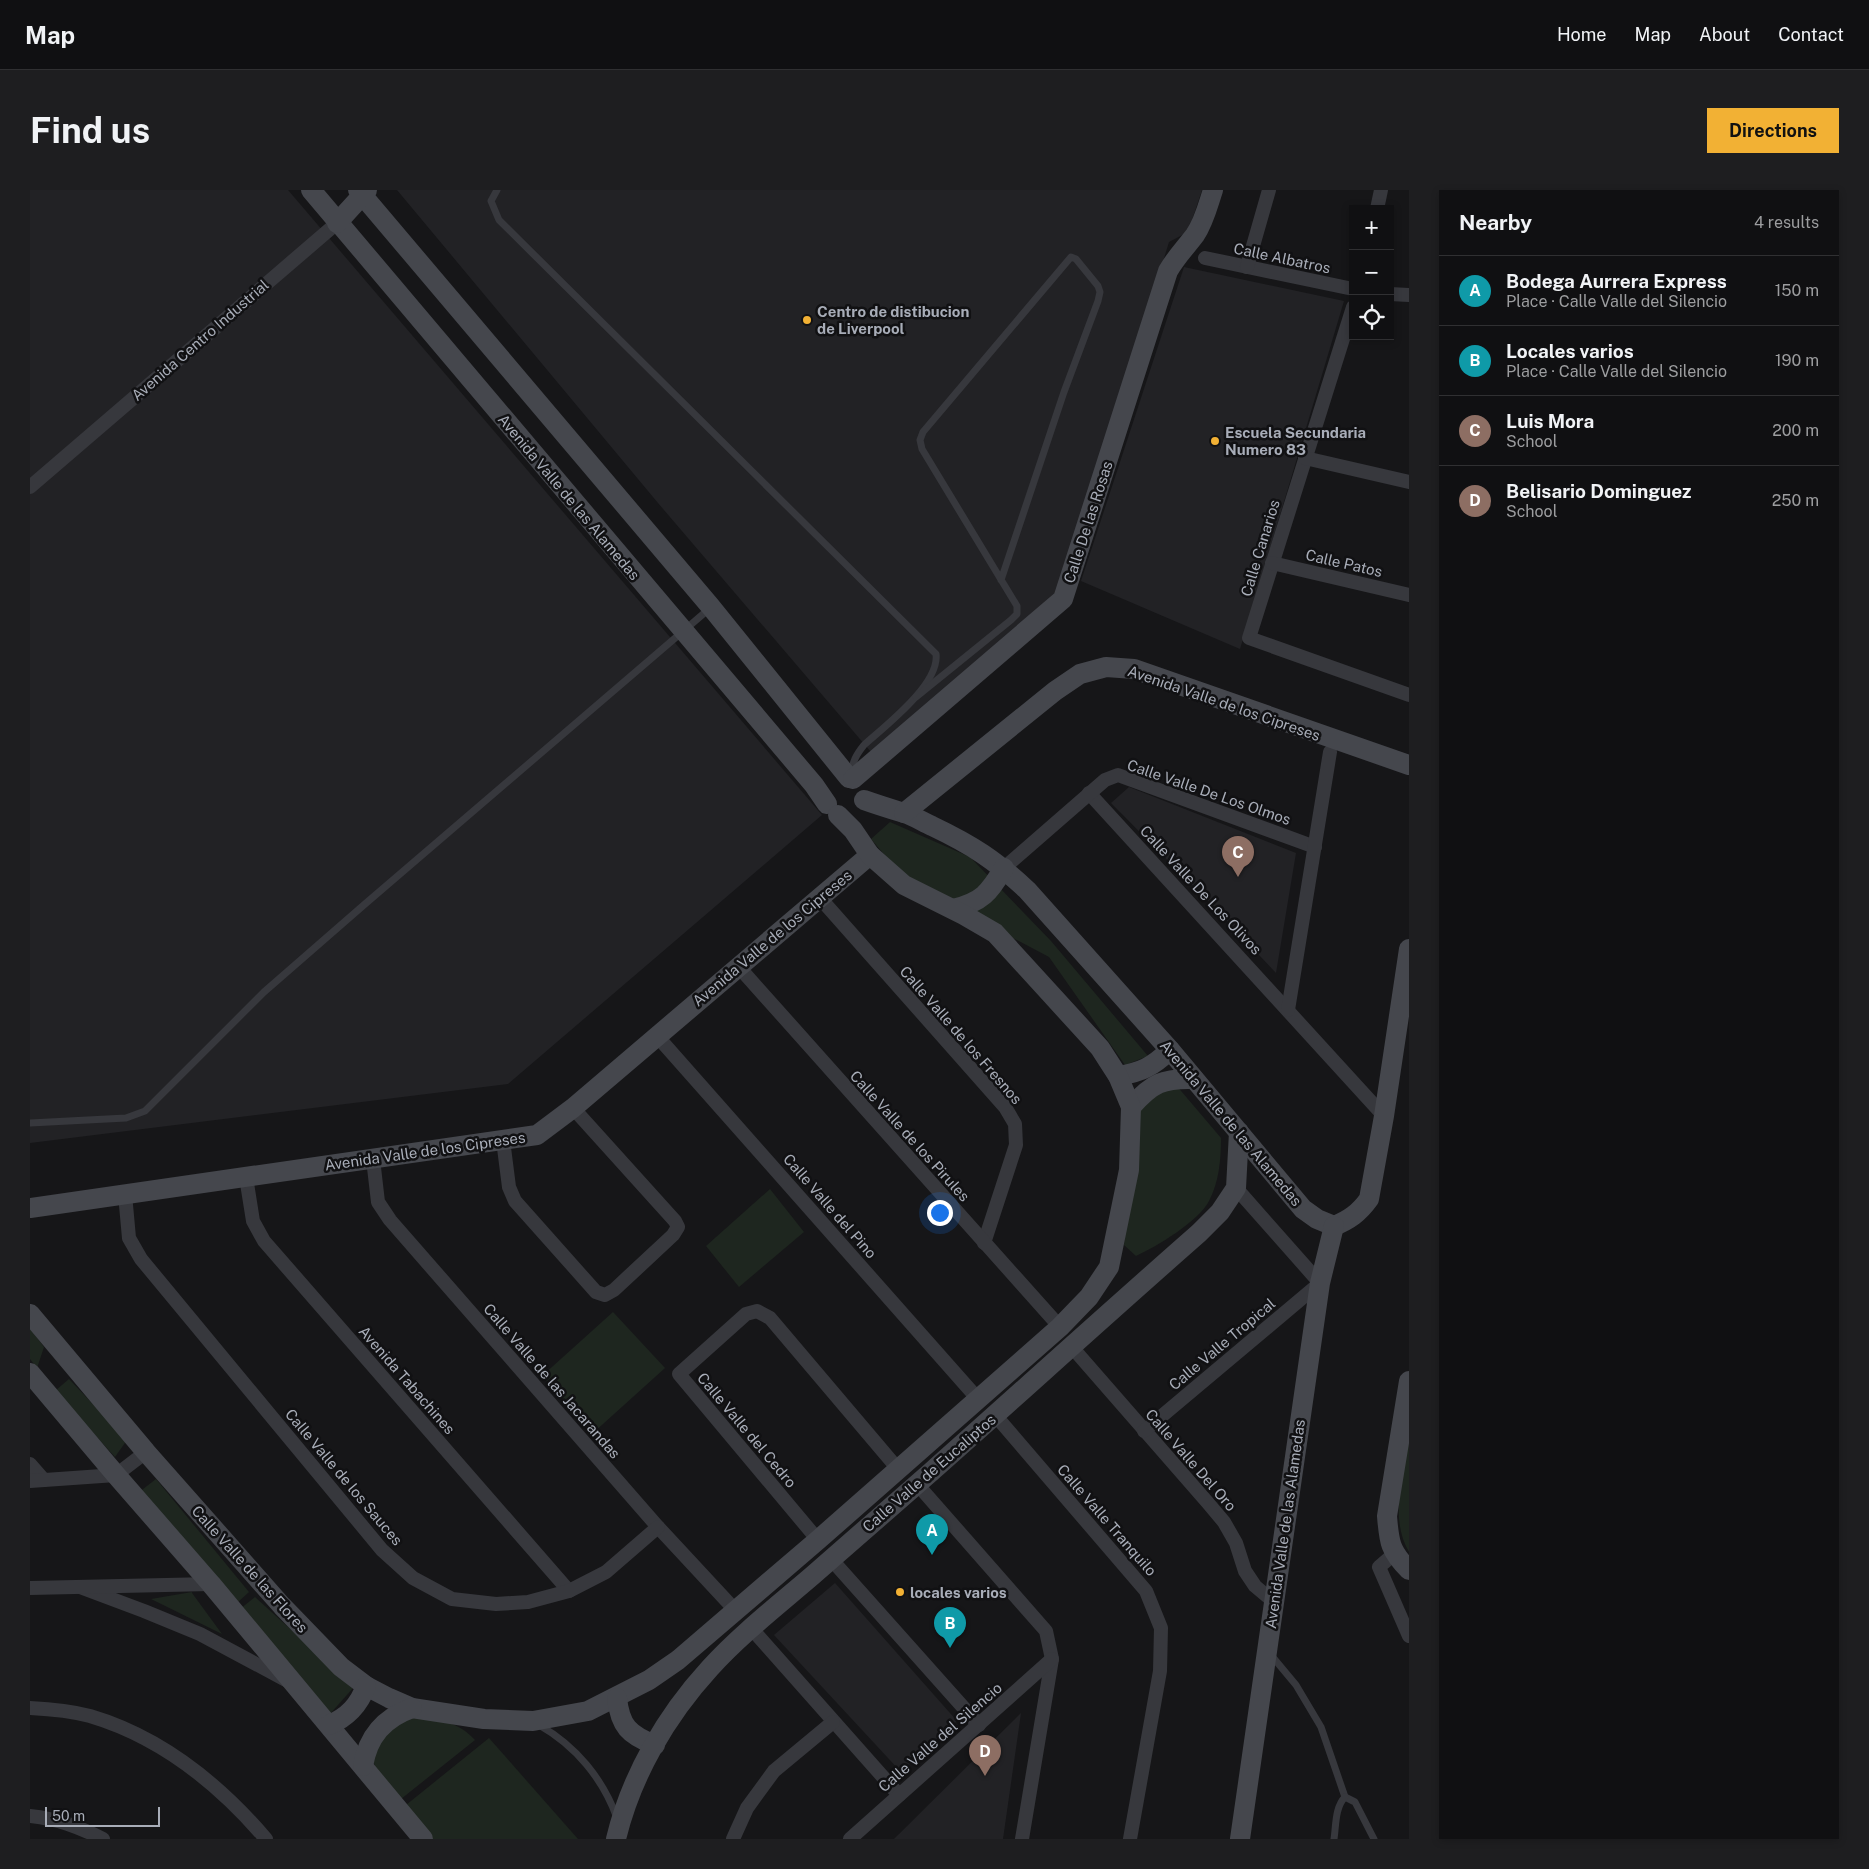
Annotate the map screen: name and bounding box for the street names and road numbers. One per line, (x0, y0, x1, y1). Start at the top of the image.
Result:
street label: Calle Albatros (1232, 239, 1332, 277)
street label: Avenida Centro Industrial (128, 276, 272, 404)
street label: Avenida Valle de las Alamedas (495, 411, 643, 583)
street label: Calle De las Rosas (1060, 459, 1116, 585)
street label: Calle Canarios (1237, 498, 1283, 598)
street label: Calle Patos (1304, 546, 1384, 580)
street label: Avenida Valle de los Cipreses (1126, 662, 1322, 744)
street label: Calle Valle De Los Olmos (1125, 756, 1293, 828)
street label: Calle Valle De Los Olivos (1136, 821, 1266, 959)
street label: Avenida Valle de los Cipreses (689, 866, 855, 1010)
street label: Calle Valle de los Fresnos (897, 963, 1025, 1107)
street label: Avenida Valle de las Alamedas (1157, 1037, 1305, 1209)
street label: Calle Valle de los Pirules (847, 1067, 973, 1205)
street label: Avenida Valle de los Cipreses (324, 1129, 526, 1173)
street label: Calle Valle del Pino (780, 1150, 880, 1262)
street label: Calle Valle Tropical (1166, 1295, 1278, 1393)
street label: Calle Valle de las Jacarandas (480, 1300, 624, 1462)
street label: Avenida Tabachines (355, 1323, 459, 1437)
street label: Calle Valle del Cedro (694, 1369, 800, 1491)
street label: Calle Valle de los Sauces (282, 1405, 406, 1549)
street label: Calle Valle Del Oro (1142, 1406, 1240, 1514)
street label: Calle Valle de Eucaliptos (859, 1411, 999, 1535)
street label: Avenida Valle de las Alamedas (1262, 1418, 1308, 1630)
street label: Calle Valle Tranquilo (1054, 1461, 1160, 1579)
street label: Calle Valle de las Flores (188, 1502, 312, 1636)
street label: Calle Valle del Silencio (875, 1679, 1005, 1795)

